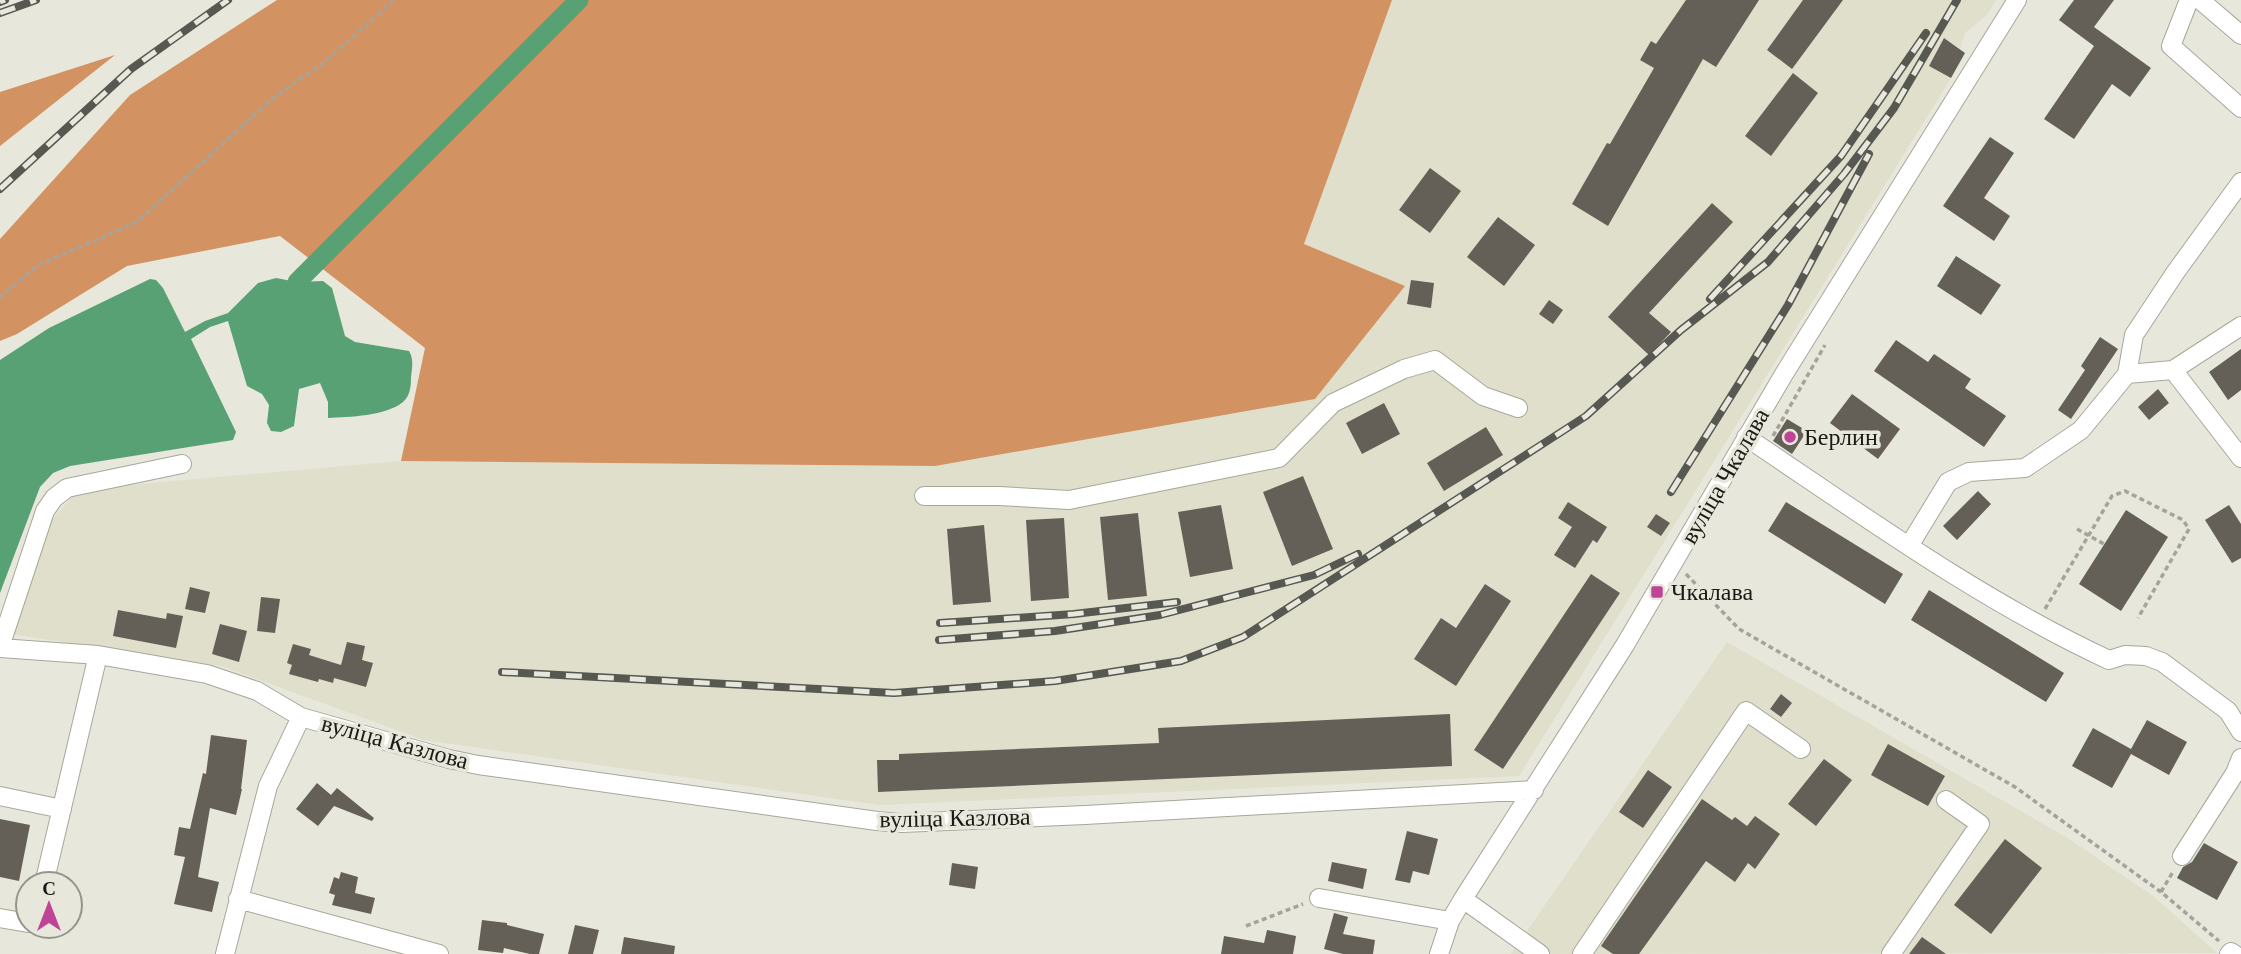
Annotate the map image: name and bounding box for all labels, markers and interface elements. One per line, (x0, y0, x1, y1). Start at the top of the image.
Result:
street label: вуліца Чкалава (1676, 404, 1774, 548)
place label: Берлин (1804, 424, 1878, 450)
marker: Берлин (1782, 429, 1798, 445)
place label: Чкалава (1671, 579, 1753, 605)
marker: Чкалава (1649, 584, 1665, 600)
street label: вуліца Казлова (319, 710, 472, 774)
street label: вуліца Казлова (879, 804, 1031, 832)
north arrow (14, 870, 84, 940)
text: С (42, 878, 56, 899)

